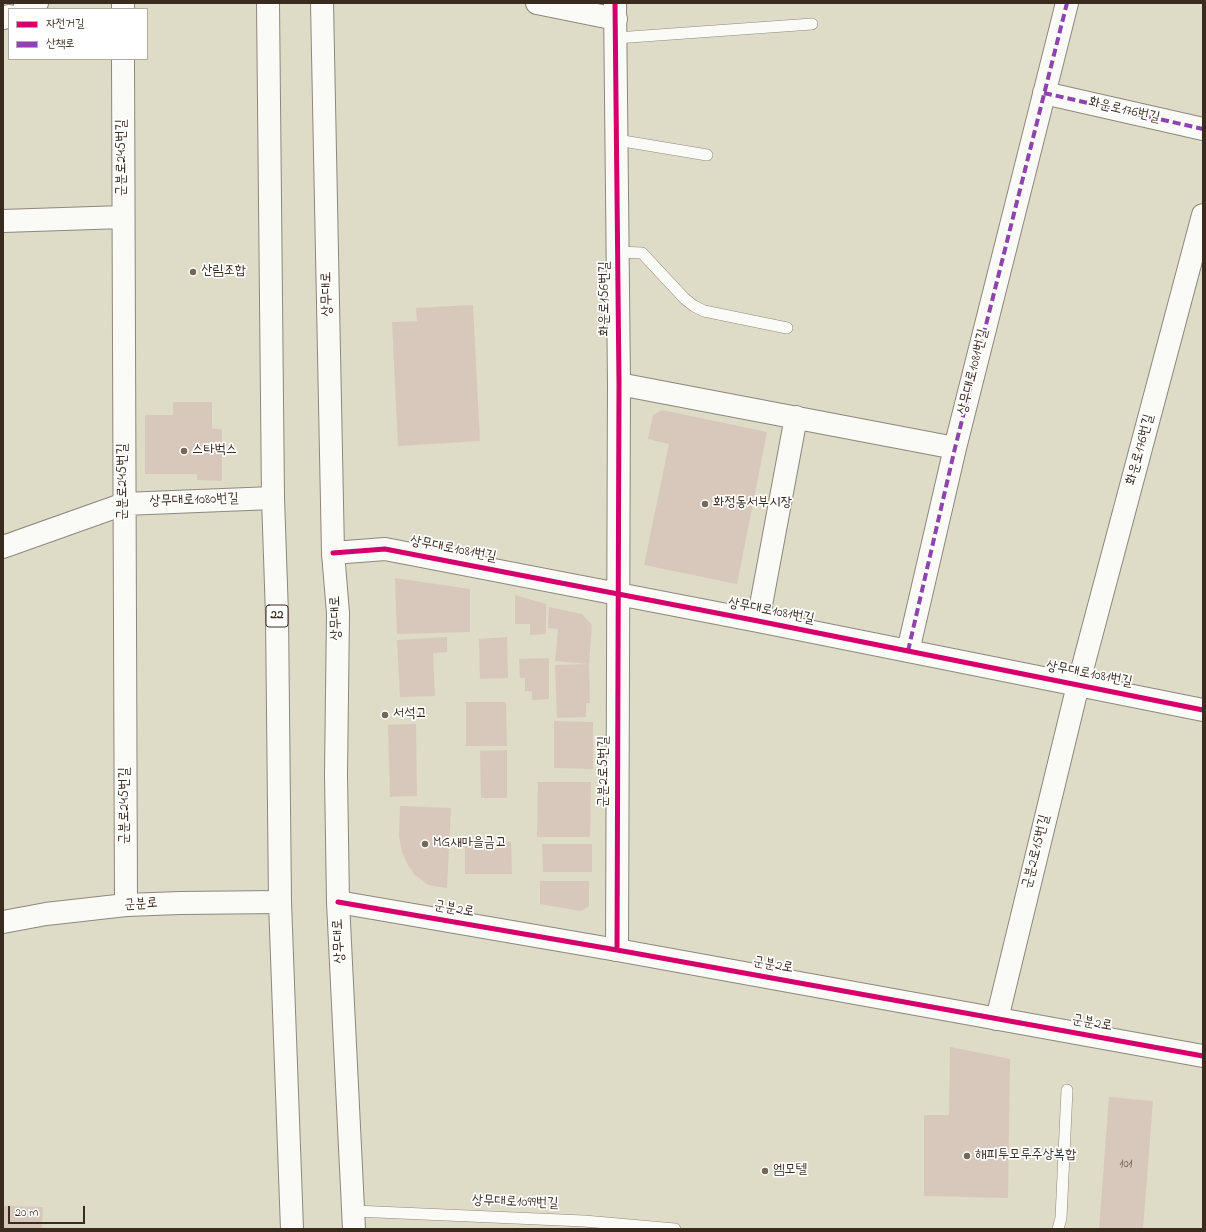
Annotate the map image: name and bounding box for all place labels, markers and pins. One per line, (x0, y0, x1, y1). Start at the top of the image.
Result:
place label: 산림조합 (201, 264, 246, 280)
marker: 산림조합 (188, 267, 198, 277)
place label: 스타벅스 (192, 443, 237, 459)
marker: 스타벅스 (179, 446, 189, 456)
place label: 화정동서부시장 (713, 496, 792, 512)
marker: 화정동서부시장 (700, 499, 710, 509)
place label: 서석고 (393, 707, 427, 723)
marker: 서석고 (380, 710, 390, 720)
place label: MG새마을금고 (433, 836, 507, 852)
marker: MG새마을금고 (420, 839, 430, 849)
place label: 해피투모루주상복합 (975, 1148, 1076, 1164)
marker: 해피투모루주상복합 (962, 1151, 972, 1161)
place label: 엠모텔 (773, 1163, 807, 1179)
marker: 엠모텔 (760, 1166, 770, 1176)

